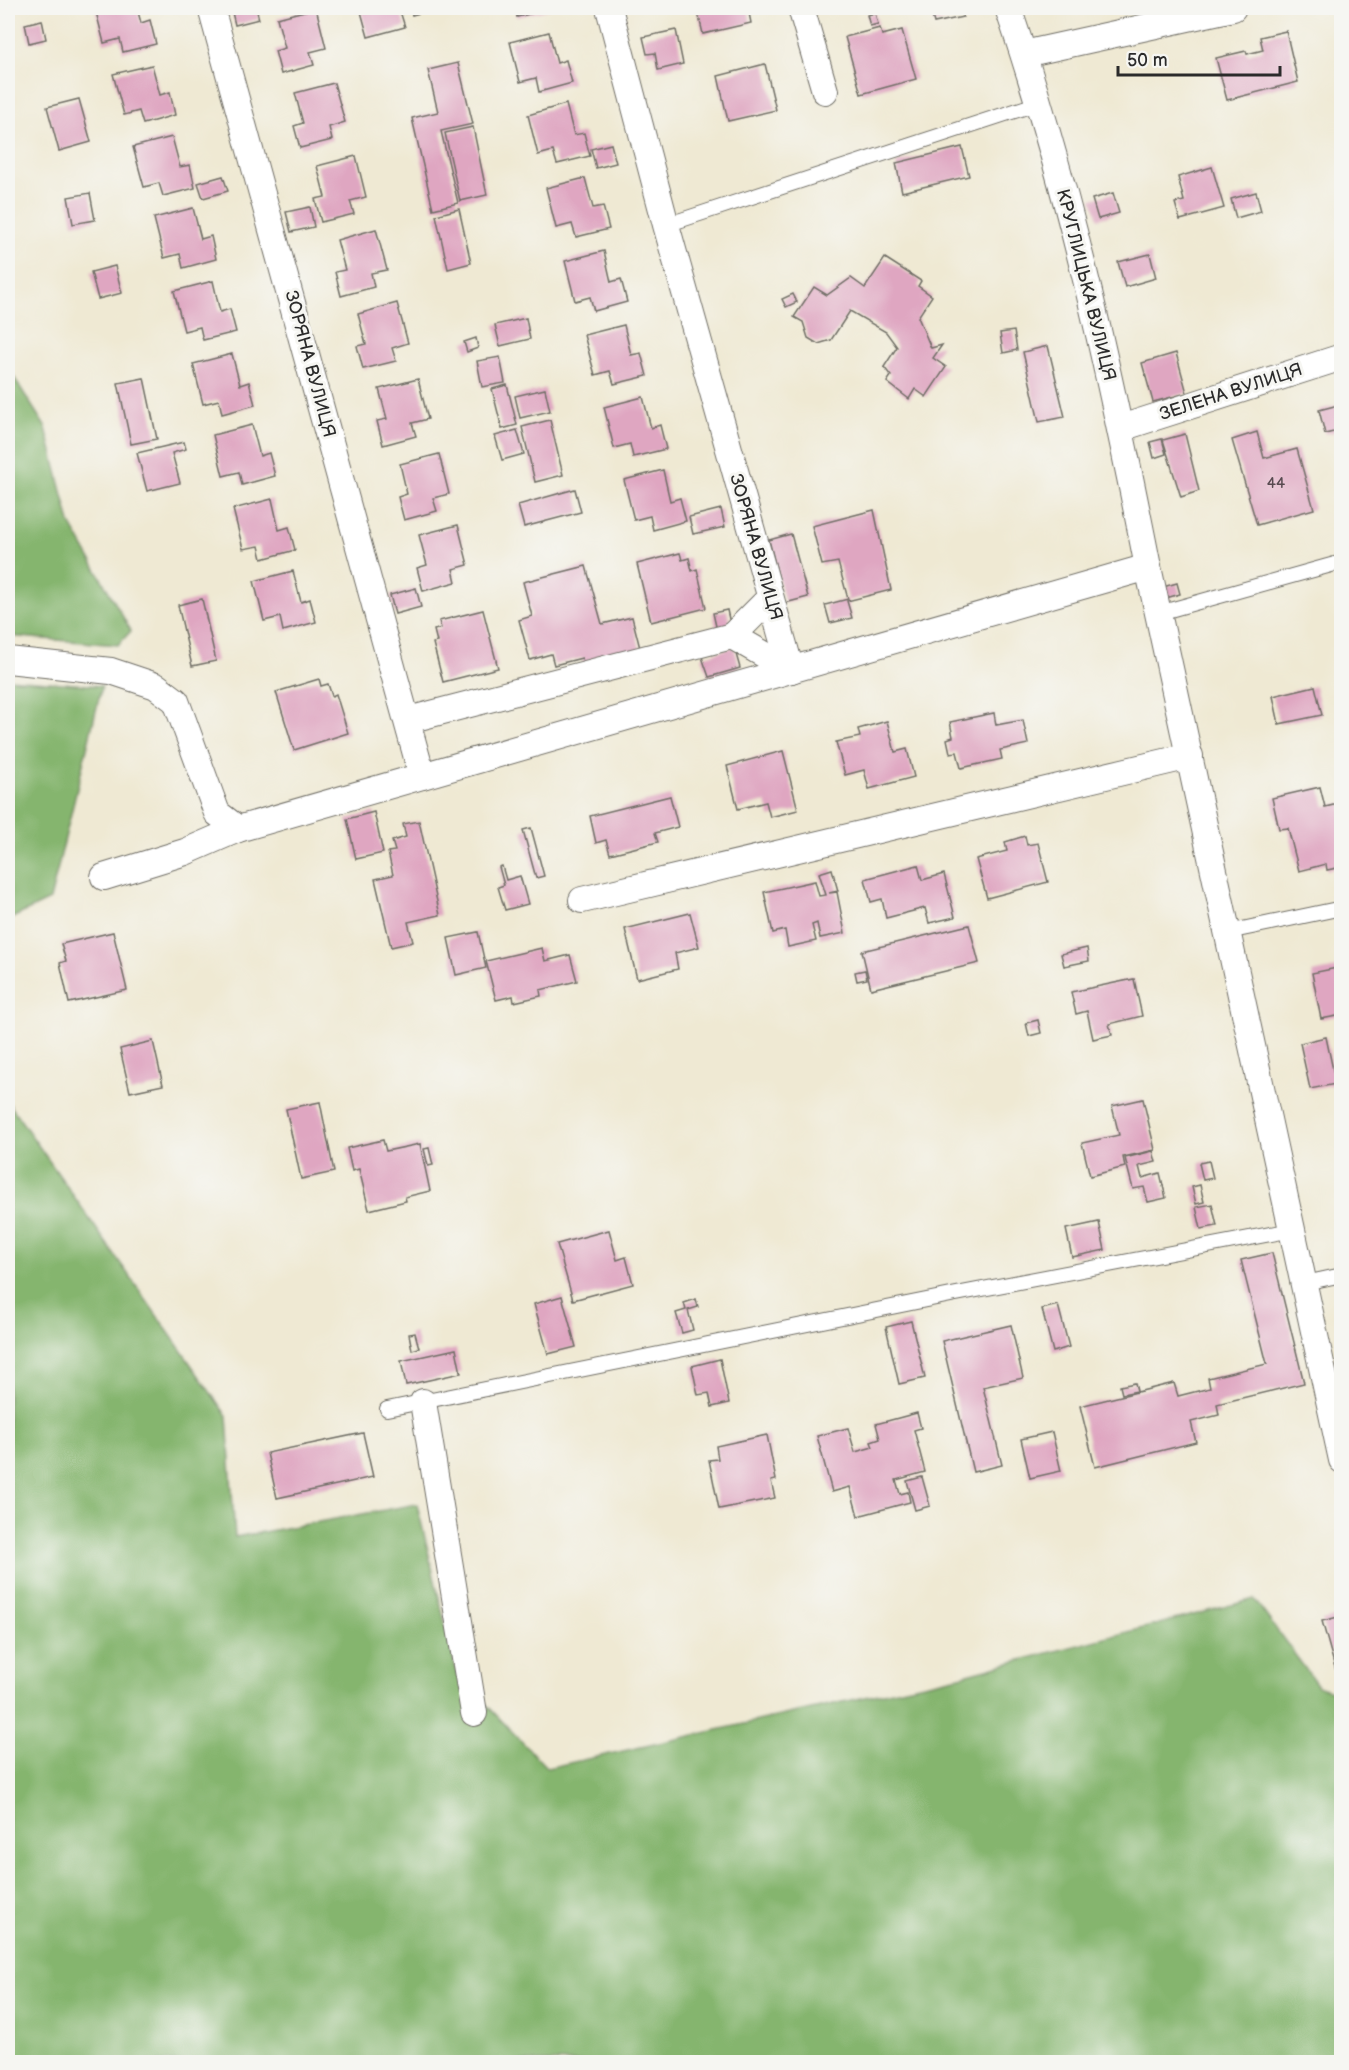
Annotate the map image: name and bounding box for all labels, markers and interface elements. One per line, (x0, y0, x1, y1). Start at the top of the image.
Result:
scale bar (1118, 39, 1280, 77)
text: 50 m (1127, 50, 1168, 71)
street label: КРУГЛИЦЬКА ВУЛИЦЯ (1052, 187, 1120, 383)
street label: ЗОРЯНА ВУЛИЦЯ (280, 288, 340, 440)
street label: ЗЕЛЕНА ВУЛИЦЯ (1157, 359, 1305, 425)
street label: ЗОРЯНА ВУЛИЦЯ (725, 472, 787, 622)
house number: 44 (1267, 474, 1285, 493)

